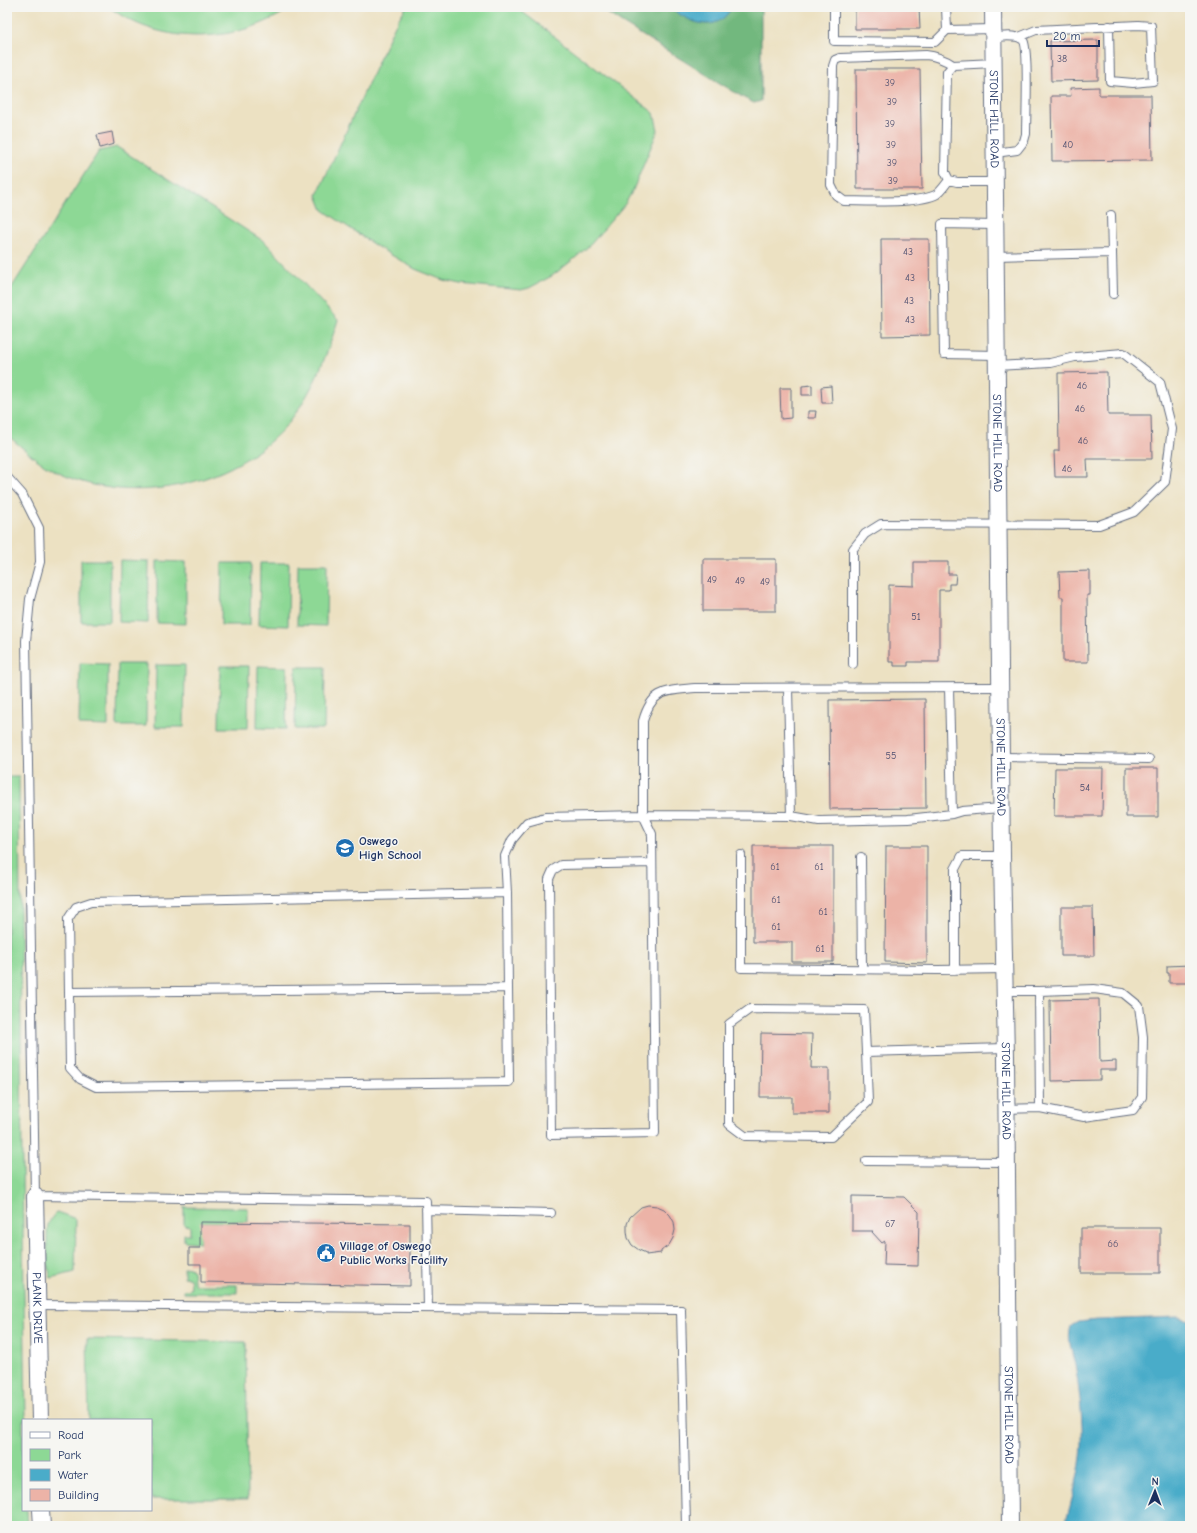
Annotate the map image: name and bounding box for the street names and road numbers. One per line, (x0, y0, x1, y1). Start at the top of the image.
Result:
street label: STONE HILL ROAD (987, 70, 1002, 168)
street label: STONE HILL ROAD (990, 394, 1005, 492)
street label: STONE HILL ROAD (994, 718, 1009, 816)
street label: STONE HILL ROAD (999, 1042, 1014, 1140)
street label: PLANK DRIVE (30, 1272, 45, 1344)
street label: STONE HILL ROAD (1002, 1366, 1016, 1464)

